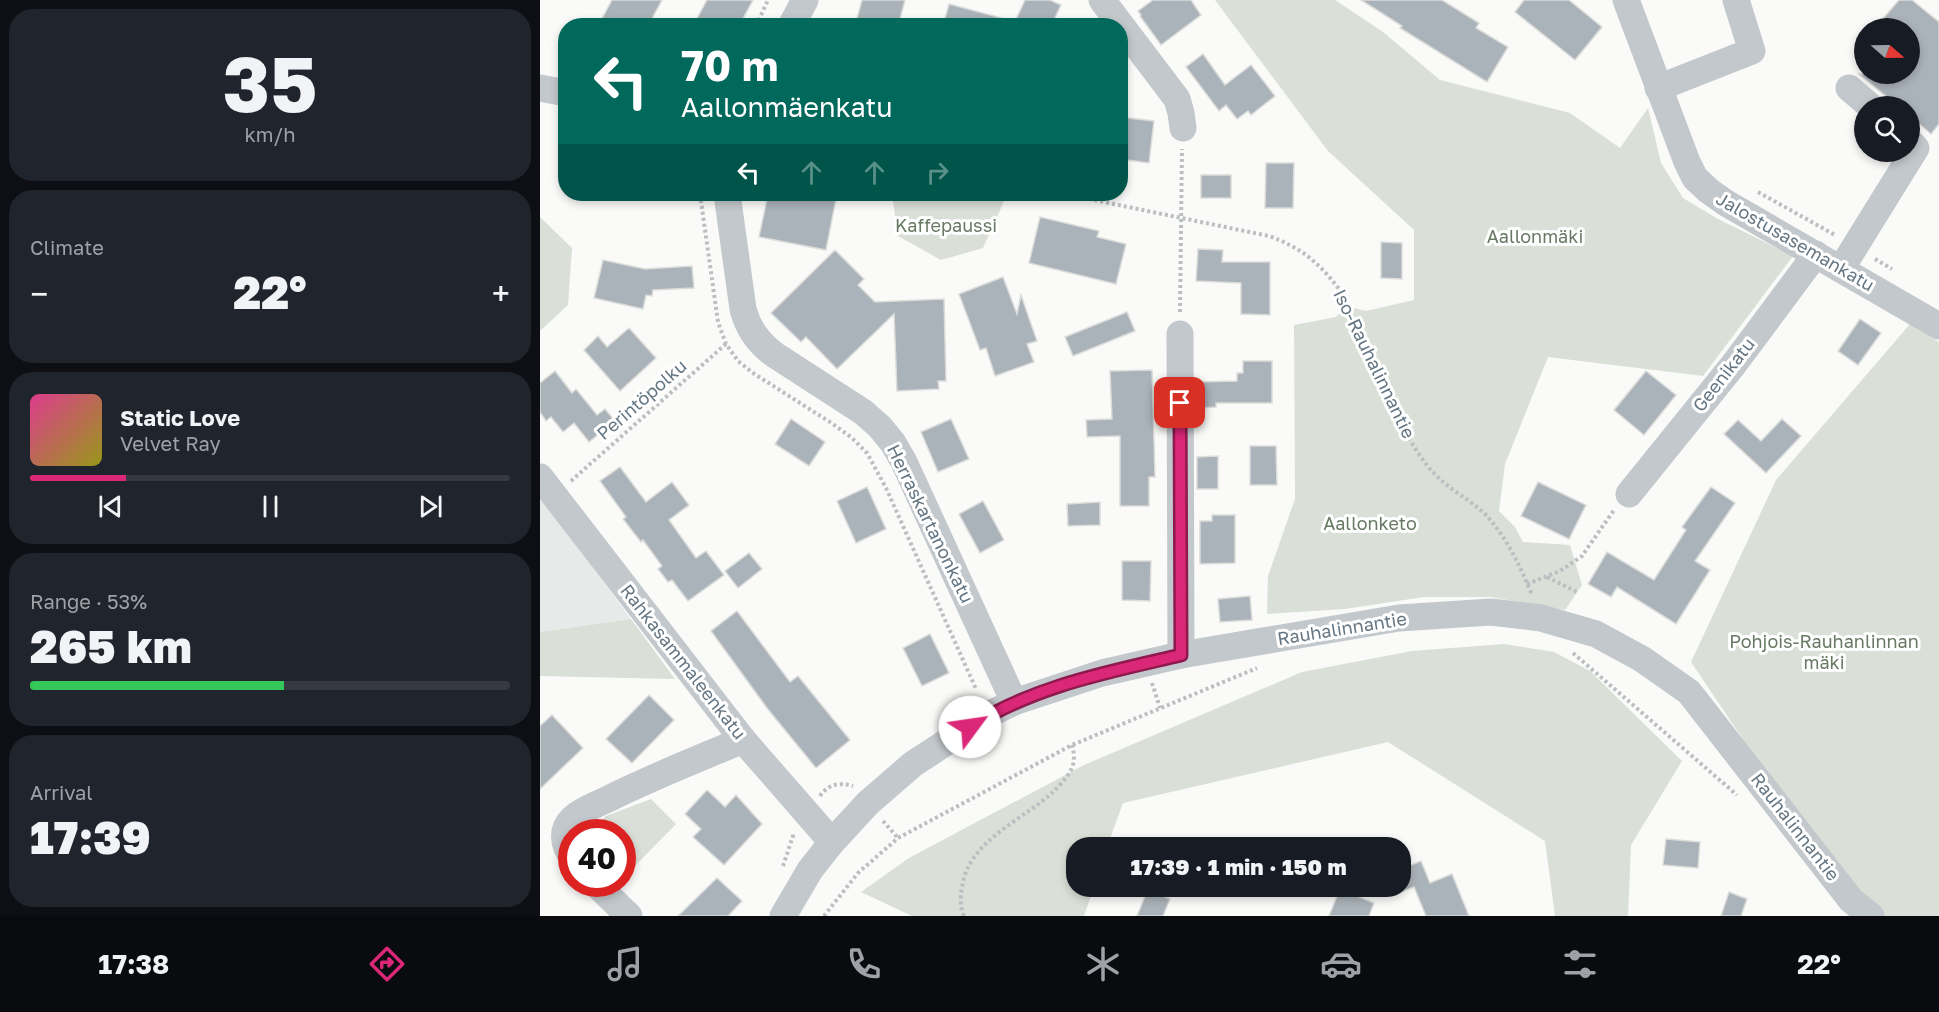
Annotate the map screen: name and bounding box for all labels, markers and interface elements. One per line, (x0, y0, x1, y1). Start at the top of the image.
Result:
north arrow (1854, 18, 1920, 84)
map controls (1854, 18, 1920, 162)
text: 35 (222, 36, 318, 129)
text: 70 m (681, 40, 778, 90)
icon: left (582, 42, 660, 120)
text: Aallonmäenkatu (681, 91, 893, 123)
button: search (1854, 96, 1920, 162)
text: km/h (245, 122, 295, 146)
icon: left (732, 156, 765, 189)
icon: ahead (795, 156, 828, 189)
icon: ahead (858, 156, 891, 189)
icon: right (921, 156, 954, 189)
street label: Jalostusasemankatu (1712, 187, 1879, 295)
park label: Kaffepaussi (895, 214, 997, 236)
park label: Aallonmäki (1487, 225, 1583, 247)
text: Climate (30, 235, 104, 259)
text: 22° (233, 265, 307, 319)
text: − (30, 274, 48, 313)
text: + (492, 274, 510, 313)
street label: Iso-Rauhalinnantie (1329, 285, 1421, 442)
street label: Geenikatu (1688, 333, 1759, 416)
street label: Perintöpolku (592, 354, 691, 444)
pin (1154, 377, 1205, 428)
icon: arrive (1163, 386, 1196, 419)
text: Static Love (120, 404, 240, 431)
text: Velvet Ray (120, 431, 221, 455)
street label: Herraskartanonkatu (883, 441, 979, 606)
icon: previous (94, 490, 127, 523)
icon: pause (254, 490, 287, 523)
icon: next (414, 490, 447, 523)
park label: Aallonketo (1323, 512, 1417, 534)
street label: Rahkasammaleenkatu (616, 579, 751, 743)
text: Range · 53% (30, 589, 147, 613)
street label: Rauhalinnantie (1276, 607, 1408, 649)
text: 265 km (30, 619, 192, 673)
park label: Pohjois-Rauhanlinnan mäki (1729, 630, 1919, 673)
position arrow (938, 695, 1002, 759)
street label: Rauhalinnantie (1747, 768, 1845, 885)
text: Arrival (30, 780, 93, 804)
text: 17:39 (30, 810, 151, 864)
speed limit sign: 40 (558, 819, 636, 897)
text: 17:39 · 1 min · 150 m (1130, 853, 1347, 880)
icon: directions (366, 943, 408, 985)
icon: music (604, 943, 646, 985)
icon: phone (843, 943, 885, 985)
icon: climate (1082, 943, 1124, 985)
icon: car (1320, 943, 1362, 985)
icon: filters (1559, 943, 1601, 985)
text: 17:38 (98, 948, 169, 980)
text: 22° (1797, 948, 1841, 980)

